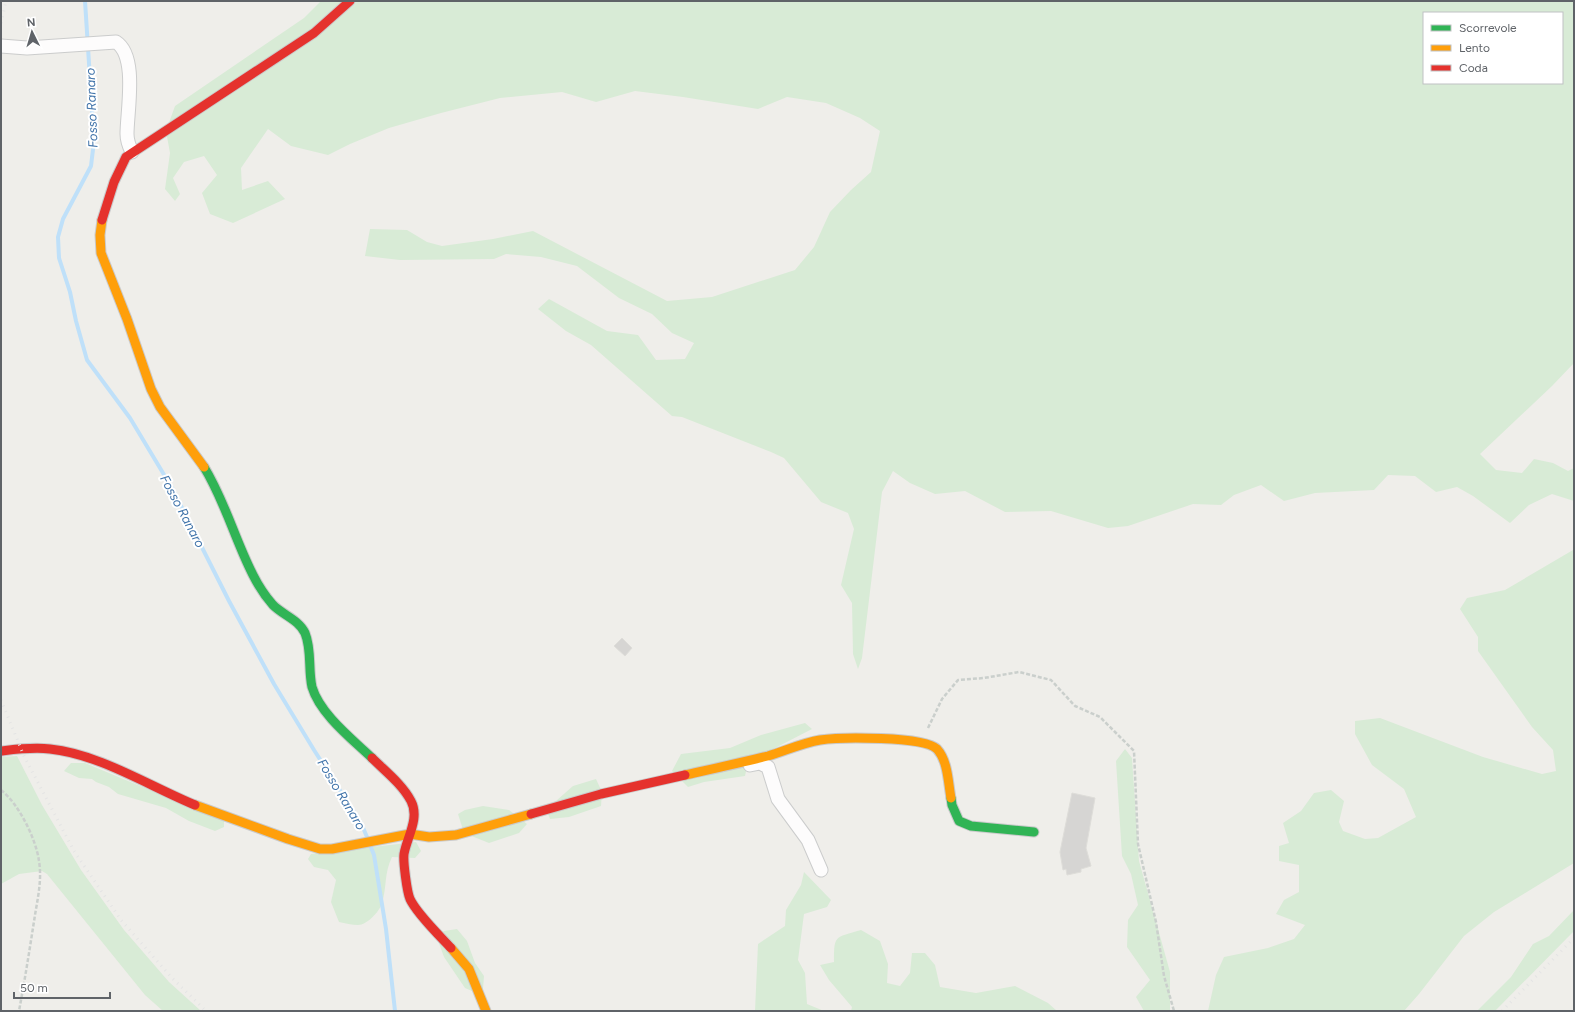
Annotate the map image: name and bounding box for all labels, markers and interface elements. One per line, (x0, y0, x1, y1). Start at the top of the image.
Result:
north arrow (12, 12, 52, 52)
legend (1423, 12, 1563, 84)
text: N (26, 16, 36, 29)
text: Scorrevole (1459, 21, 1517, 35)
text: Lento (1459, 41, 1490, 55)
text: Coda (1459, 61, 1488, 75)
water label: Fosso Ranaro (83, 67, 100, 148)
water label: Fosso Ranaro (157, 472, 208, 551)
water label: Fosso Ranaro (315, 756, 369, 833)
scale bar (14, 974, 110, 1000)
text: 50 m (20, 981, 48, 995)

